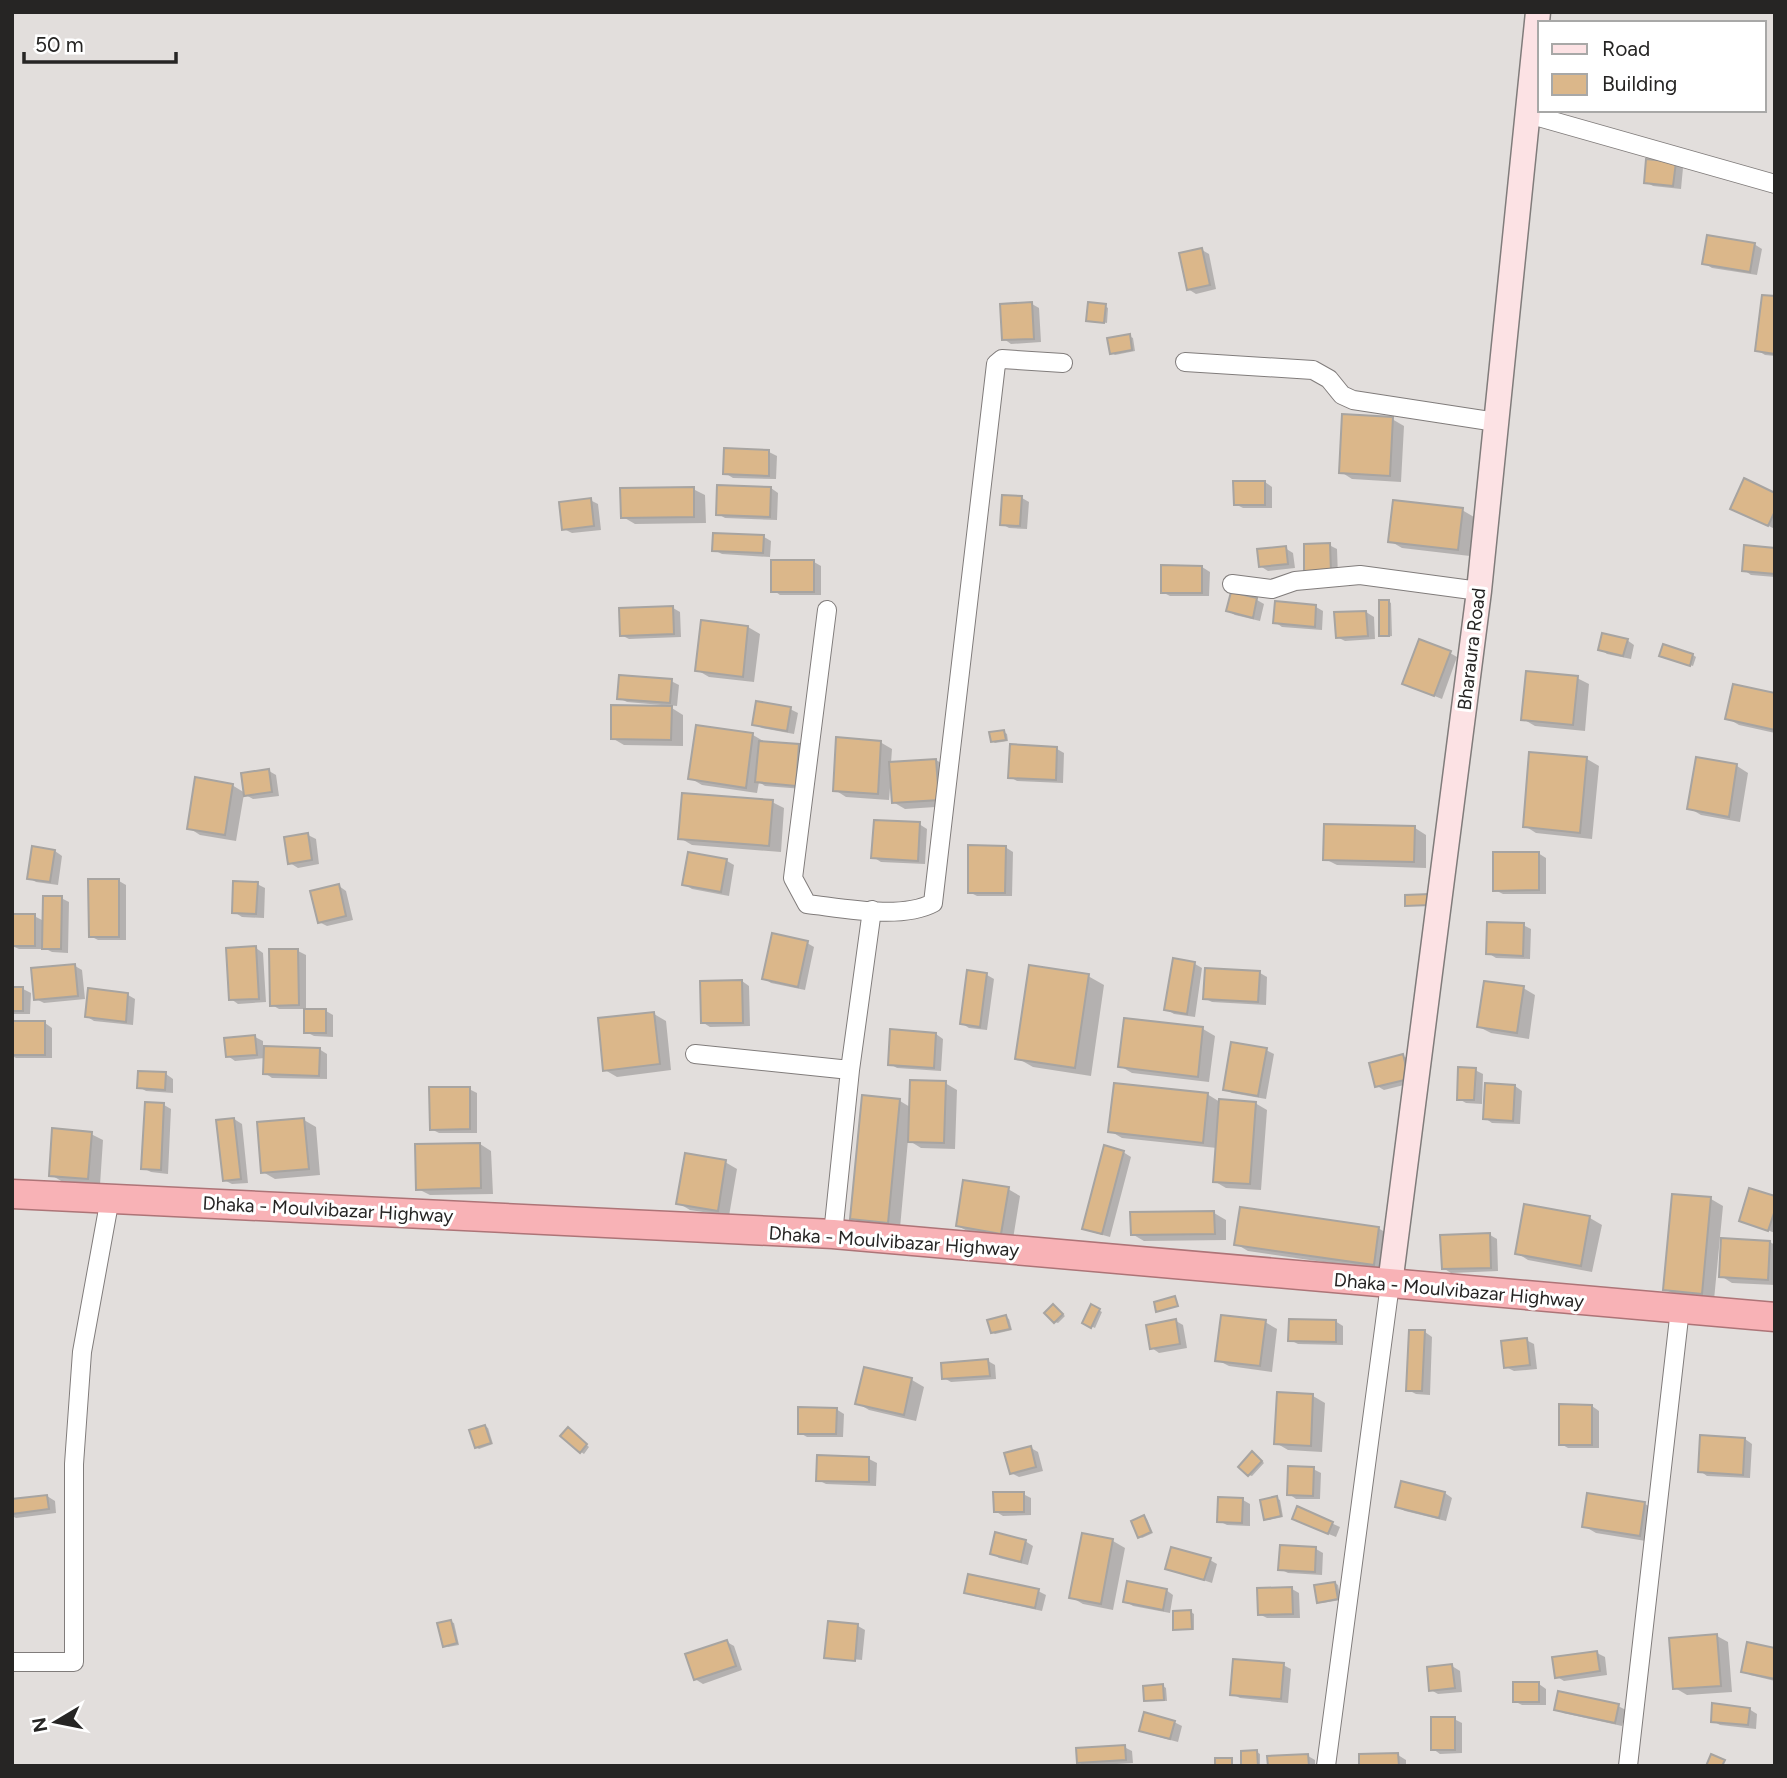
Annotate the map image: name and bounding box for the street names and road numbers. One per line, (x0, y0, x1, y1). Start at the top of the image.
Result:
street label: Bharaura Road (1453, 587, 1490, 712)
street label: Dhaka - Moulvibazar Highway (202, 1191, 454, 1228)
street label: Dhaka - Moulvibazar Highway (768, 1221, 1020, 1262)
street label: Dhaka - Moulvibazar Highway (1333, 1268, 1585, 1313)

